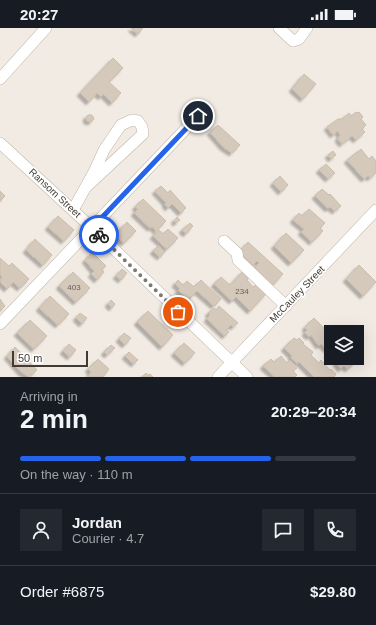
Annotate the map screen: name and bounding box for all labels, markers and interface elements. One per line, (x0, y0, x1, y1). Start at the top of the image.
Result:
text: 20:27 (20, 6, 58, 23)
pin (181, 99, 215, 133)
icon: home (187, 105, 209, 127)
street label: Ransom Street (27, 166, 83, 220)
courier (79, 215, 119, 255)
icon: bike (88, 224, 110, 246)
street label: McCauley Street (267, 263, 327, 324)
house number: 403 (67, 283, 81, 292)
house number: 234 (235, 287, 249, 296)
pin (161, 295, 195, 329)
icon: bag (167, 301, 189, 323)
map controls (324, 325, 364, 365)
button: layers (324, 325, 364, 365)
scale bar (12, 349, 88, 368)
text: 50 m (18, 352, 42, 364)
text: Arriving in (20, 389, 78, 404)
text: 20:29–20:34 (271, 403, 356, 420)
text: 2 min (20, 404, 88, 434)
text: On the way · 110 m (20, 467, 132, 482)
button: person (20, 509, 62, 551)
button: chat (262, 509, 304, 551)
button: phone (314, 509, 356, 551)
text: Jordan (72, 514, 122, 531)
text: Courier · 4.7 (72, 531, 144, 546)
text: Order #6875 (20, 583, 104, 600)
text: $29.80 (310, 583, 356, 600)

